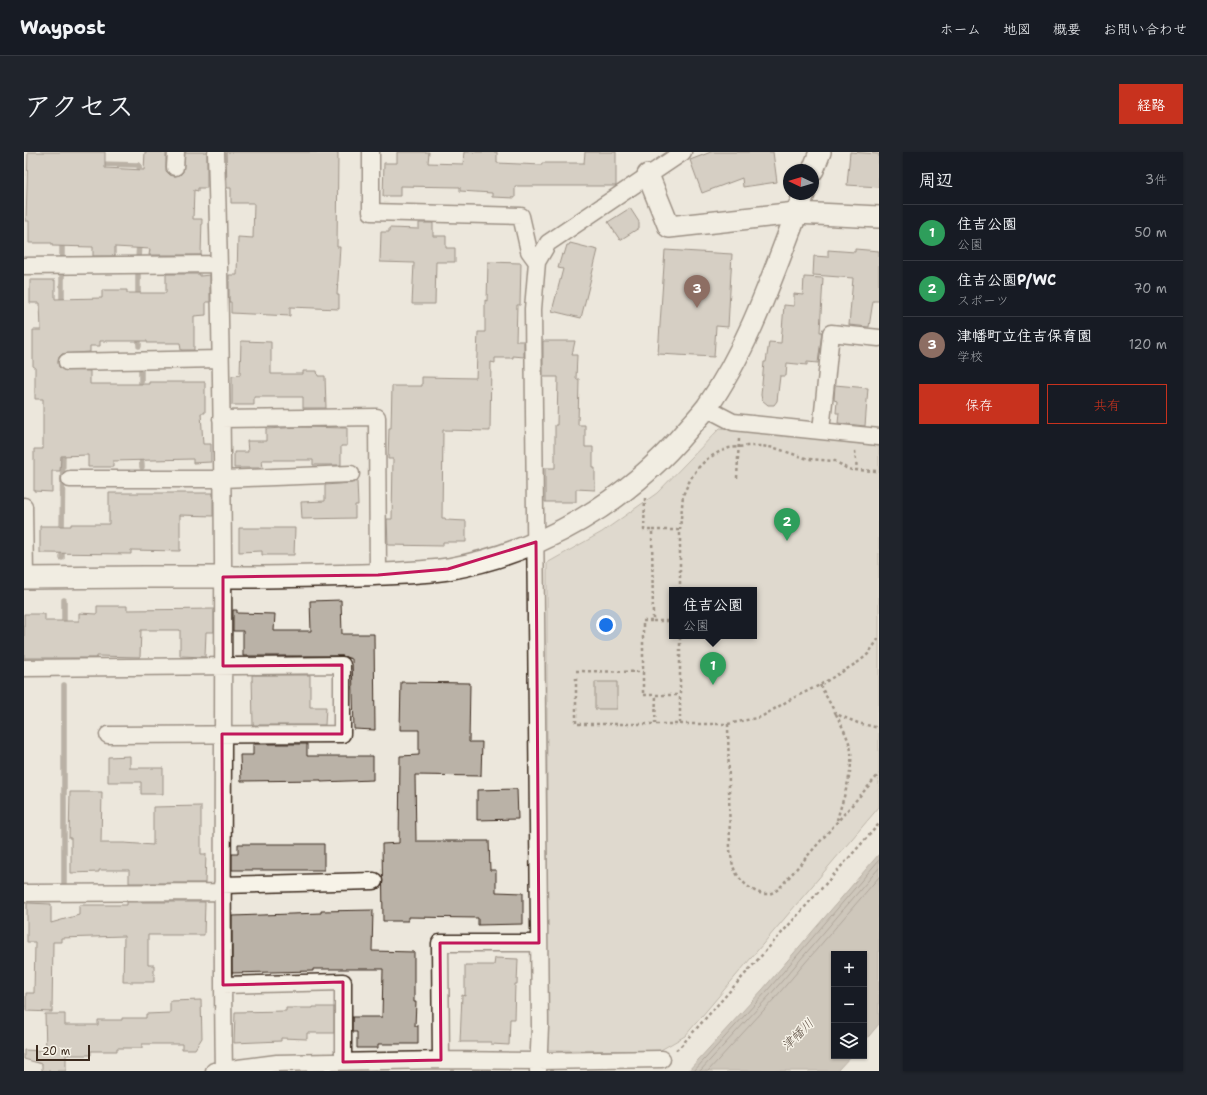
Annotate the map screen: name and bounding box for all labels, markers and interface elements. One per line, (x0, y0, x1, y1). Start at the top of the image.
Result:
text: Waypost (20, 15, 105, 40)
text: ホーム (940, 20, 981, 38)
text: 地図 (1003, 20, 1031, 38)
text: 概要 (1053, 20, 1081, 38)
text: お問い合わせ (1103, 20, 1187, 38)
button: 経路 (1119, 84, 1183, 124)
text: アクセス (24, 87, 134, 125)
north arrow (783, 164, 819, 200)
text: 周辺 (919, 169, 953, 191)
text: 3件 (1145, 171, 1167, 188)
text: 住吉公園 (957, 214, 1017, 234)
text: 1 (929, 224, 935, 241)
text: 50 m (1134, 224, 1167, 241)
text: 公園 (957, 236, 983, 253)
text: 住吉公園P/WC (957, 270, 1056, 290)
pin: 3 (684, 275, 710, 308)
text: 2 (927, 280, 937, 297)
text: 70 m (1133, 280, 1167, 297)
text: スポーツ (957, 292, 1009, 309)
text: 津幡町立住吉保育園 (957, 326, 1092, 346)
text: 3 (927, 336, 937, 353)
text: 120 m (1129, 336, 1167, 353)
text: 学校 (957, 348, 983, 365)
button: 保存 (919, 384, 1039, 424)
button: 共有 (1047, 384, 1167, 424)
pin: 2 (774, 508, 800, 541)
popup (669, 587, 757, 639)
text: 住吉公園 (683, 595, 743, 615)
your location (596, 615, 616, 635)
text: 公園 (683, 617, 709, 634)
pin: 1 (700, 652, 726, 685)
map controls (831, 951, 867, 1059)
button: + (831, 951, 867, 987)
button: − (831, 987, 867, 1023)
water label: 津幡川 (778, 1015, 817, 1054)
button: layers (831, 1023, 867, 1059)
scale bar (36, 1043, 90, 1062)
text: 20 m (42, 1044, 70, 1059)

